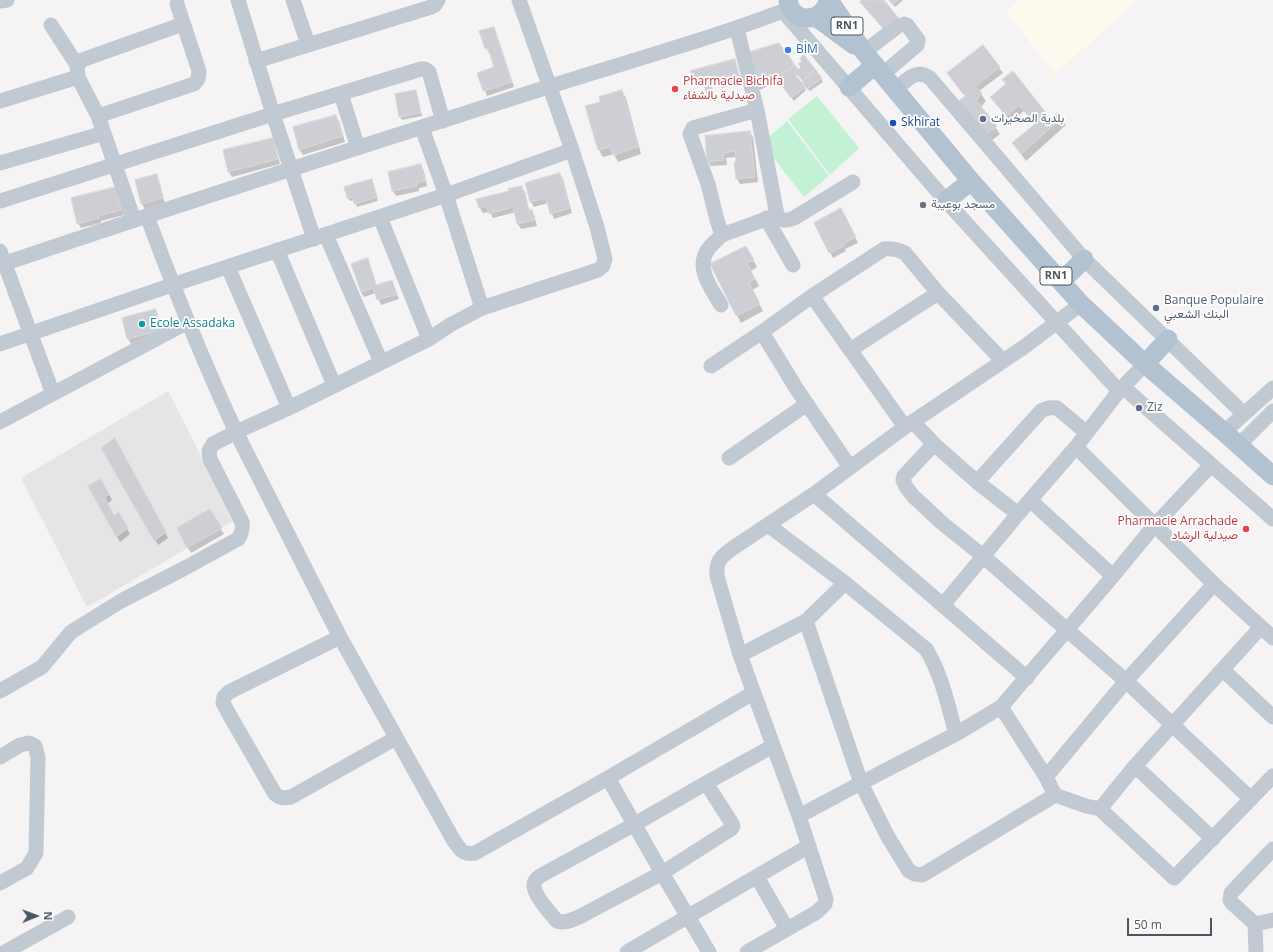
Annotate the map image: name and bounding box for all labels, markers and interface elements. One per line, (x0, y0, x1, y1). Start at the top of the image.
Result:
road number: RN1 (831, 17, 863, 35)
place label: BİM (796, 43, 818, 57)
marker: BİM (783, 45, 793, 55)
place label: Pharmacie Bichifa صيدلية بالشفاء (683, 75, 783, 103)
marker: Pharmacie Bichifa صيدلية بالشفاء (670, 84, 680, 94)
place label: بلدية الصخيرات (991, 112, 1064, 126)
marker: بلدية الصخيرات (978, 114, 988, 124)
place label: Skhirat (901, 116, 940, 130)
marker: Skhirat (888, 118, 898, 128)
place label: مسجد بوعيبة (931, 198, 995, 212)
marker: مسجد بوعيبة (918, 200, 928, 210)
road number: RN1 (1040, 267, 1072, 285)
place label: Banque Populaire البنك الشعبي (1164, 294, 1264, 322)
marker: Banque Populaire البنك الشعبي (1151, 303, 1161, 313)
place label: Ecole Assadaka (150, 317, 235, 331)
marker: Ecole Assadaka (137, 319, 147, 329)
place label: Ziz (1147, 401, 1163, 415)
marker: Ziz (1134, 403, 1144, 413)
place label: Pharmacie Arrachade صيدلية الرشاد (1118, 515, 1238, 543)
marker: Pharmacie Arrachade صيدلية الرشاد (1241, 524, 1251, 534)
north arrow (16, 896, 56, 936)
scale bar (1129, 910, 1214, 936)
text: N (41, 911, 56, 920)
text: 50 m (1134, 916, 1162, 933)

